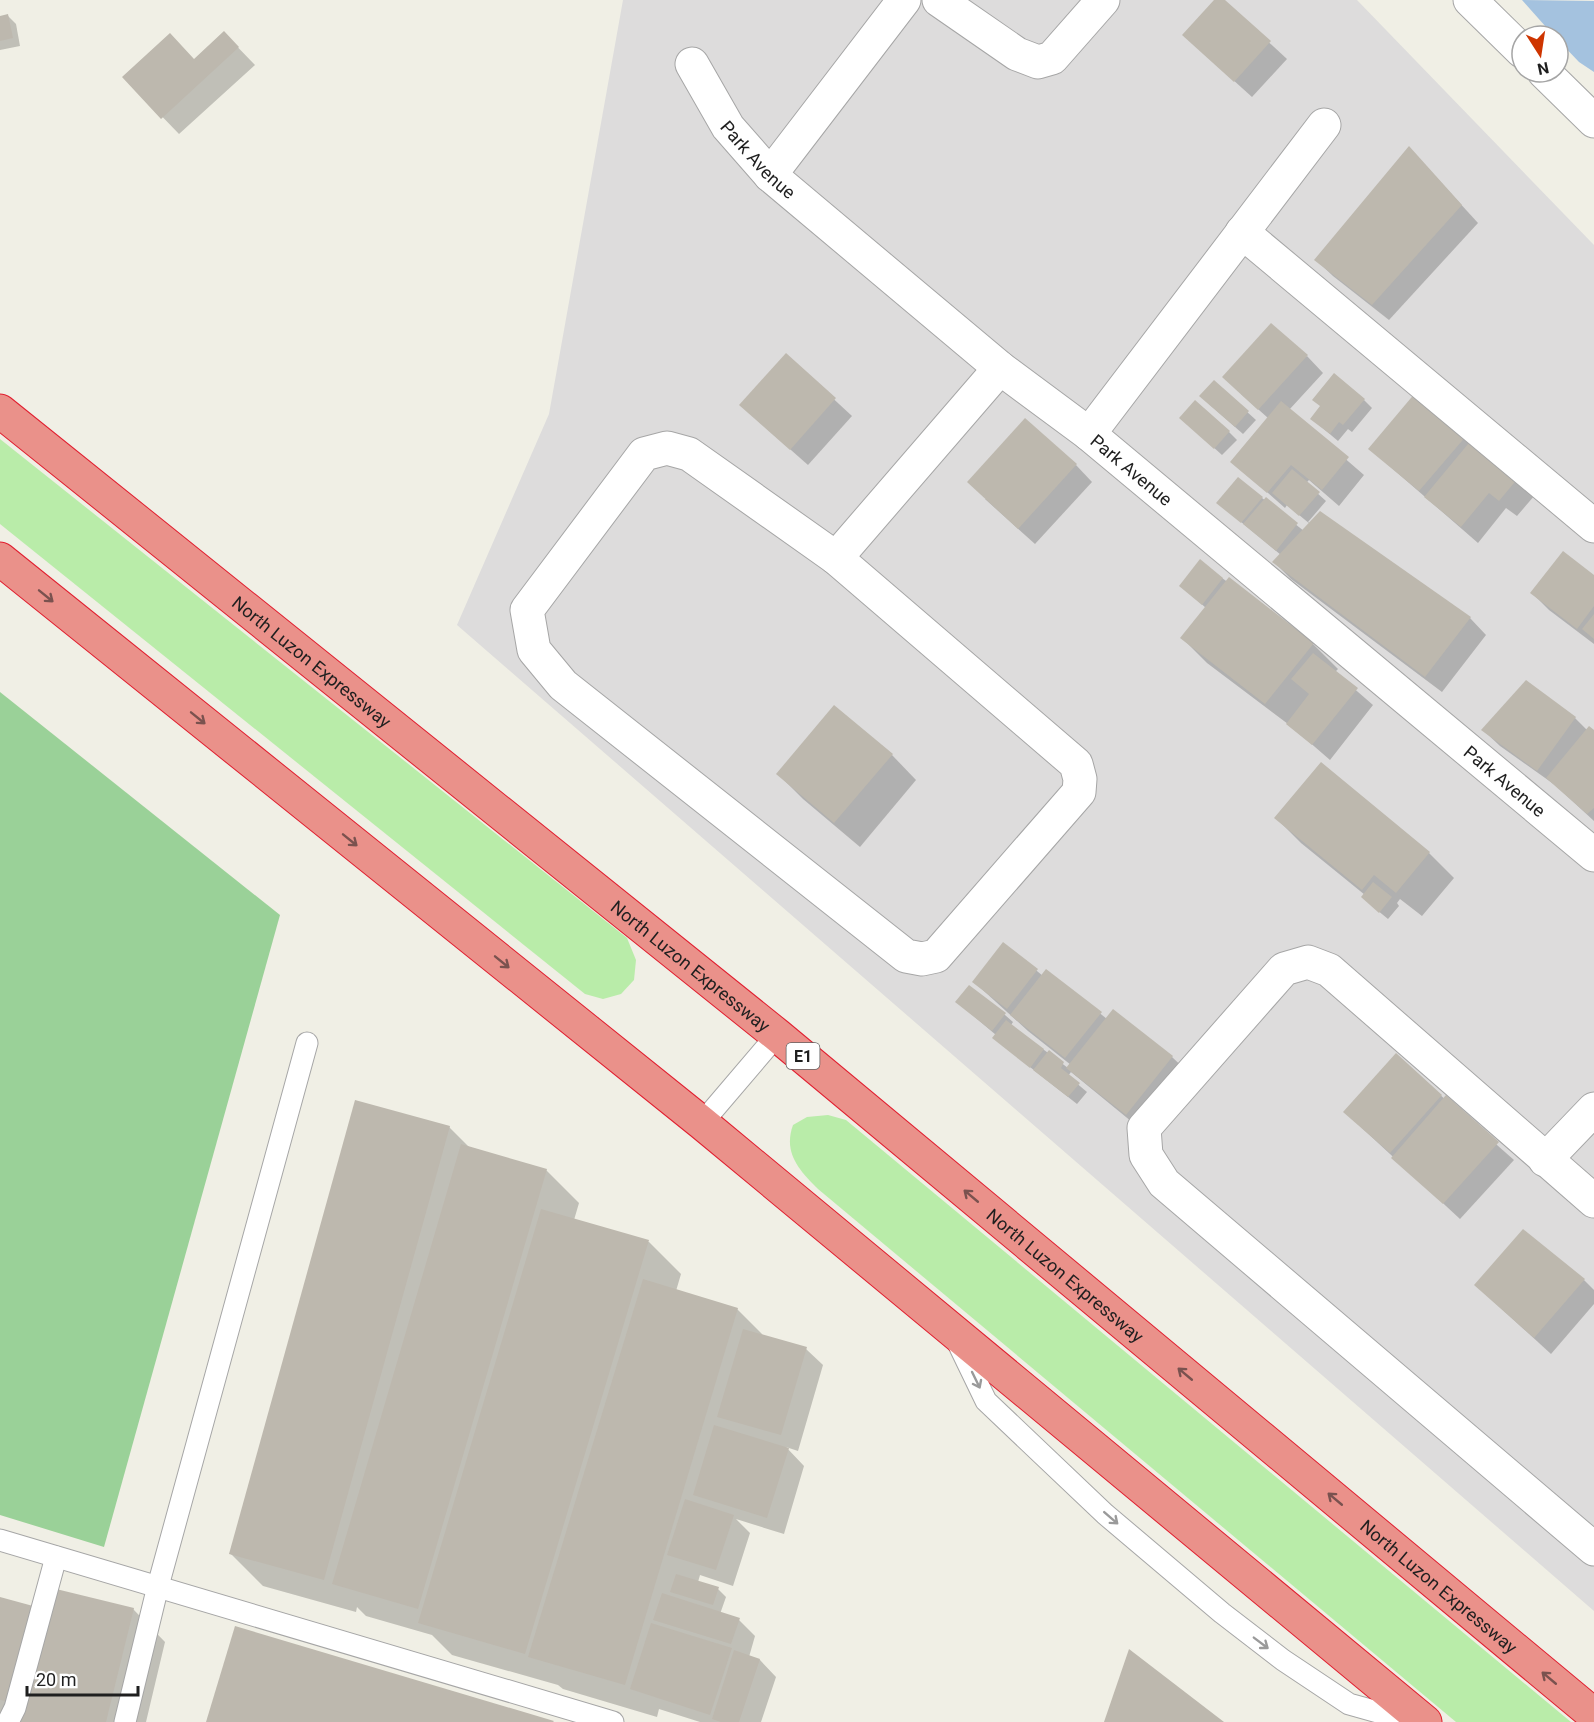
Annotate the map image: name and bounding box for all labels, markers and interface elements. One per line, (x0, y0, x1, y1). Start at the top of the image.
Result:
north arrow (1510, 24, 1570, 84)
text: N (1536, 58, 1551, 79)
street label: Park Avenue (717, 116, 800, 203)
street label: Park Avenue (1087, 430, 1177, 510)
one-way arrow (37, 590, 53, 603)
street label: North Luzon Expressway (228, 591, 396, 732)
one-way arrow (189, 712, 205, 725)
street label: Park Avenue (1460, 741, 1550, 821)
one-way arrow (342, 834, 358, 847)
street label: North Luzon Expressway (607, 896, 775, 1036)
one-way arrow (494, 956, 510, 969)
road number: E1 (786, 1043, 820, 1069)
one-way arrow (964, 1189, 979, 1203)
street label: North Luzon Expressway (983, 1204, 1149, 1347)
one-way arrow (1178, 1367, 1193, 1381)
one-way arrow (971, 1370, 982, 1388)
one-way arrow (1327, 1492, 1343, 1505)
one-way arrow (1103, 1512, 1119, 1525)
street label: North Luzon Expressway (1356, 1515, 1522, 1658)
one-way arrow (1252, 1637, 1268, 1649)
scale bar (27, 1659, 138, 1697)
text: 20 m (36, 1669, 76, 1690)
one-way arrow (1541, 1671, 1557, 1684)

